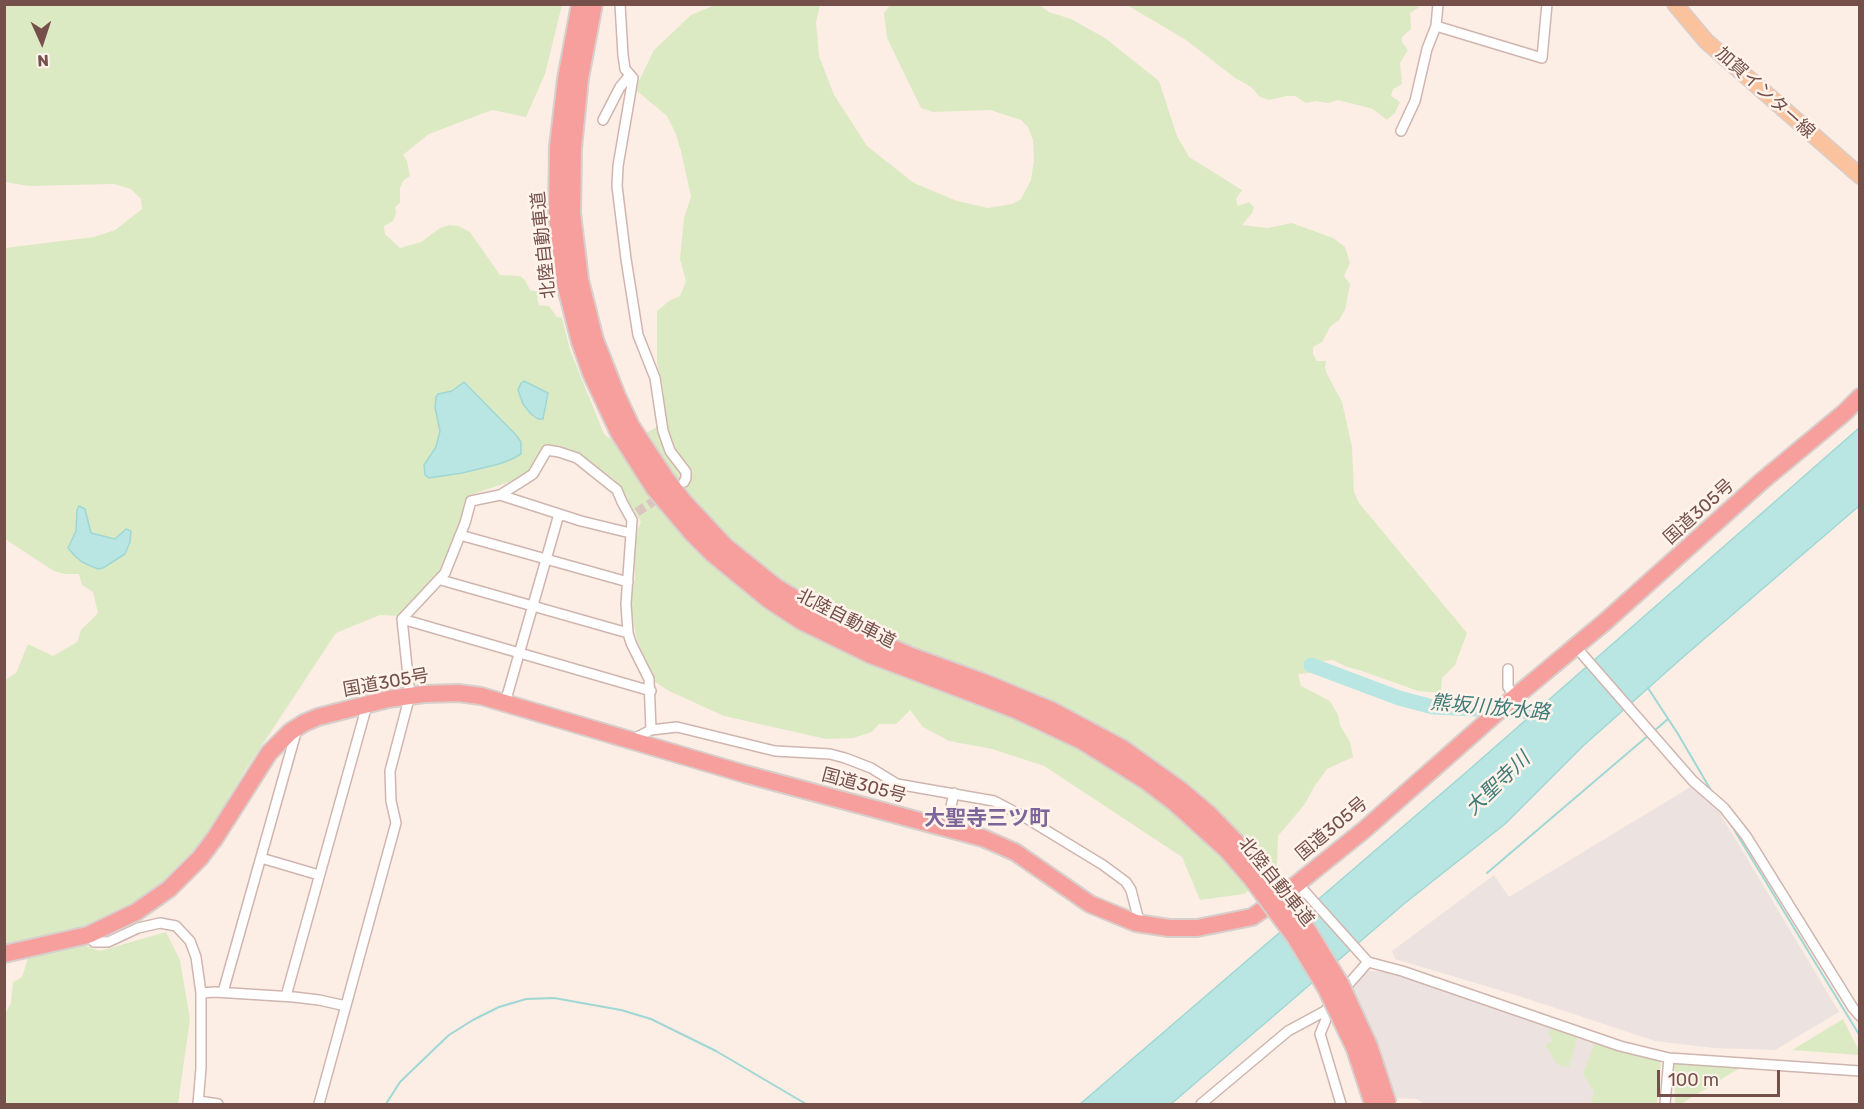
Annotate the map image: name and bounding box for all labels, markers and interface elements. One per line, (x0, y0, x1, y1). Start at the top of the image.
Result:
north arrow (12, 12, 72, 72)
street label: 加賀インター線 (1711, 43, 1819, 143)
text: N (37, 51, 49, 70)
street label: 北陸自動車道 (528, 190, 560, 300)
street label: 国道305号 (1659, 475, 1739, 549)
street label: 北陸自動車道 (793, 585, 899, 653)
street label: 国道305号 (341, 665, 431, 701)
water label: 熊坂川放水路 (1429, 691, 1551, 725)
water label: 大聖寺川 (1461, 748, 1535, 820)
street label: 国道305号 (819, 764, 909, 808)
street label: 国道305号 (1292, 793, 1372, 865)
district label: 大聖寺三ツ町 (924, 806, 1050, 832)
street label: 北陸自動車道 (1234, 833, 1318, 931)
scale bar (1660, 1058, 1783, 1096)
text: 100 m (1668, 1069, 1719, 1091)

